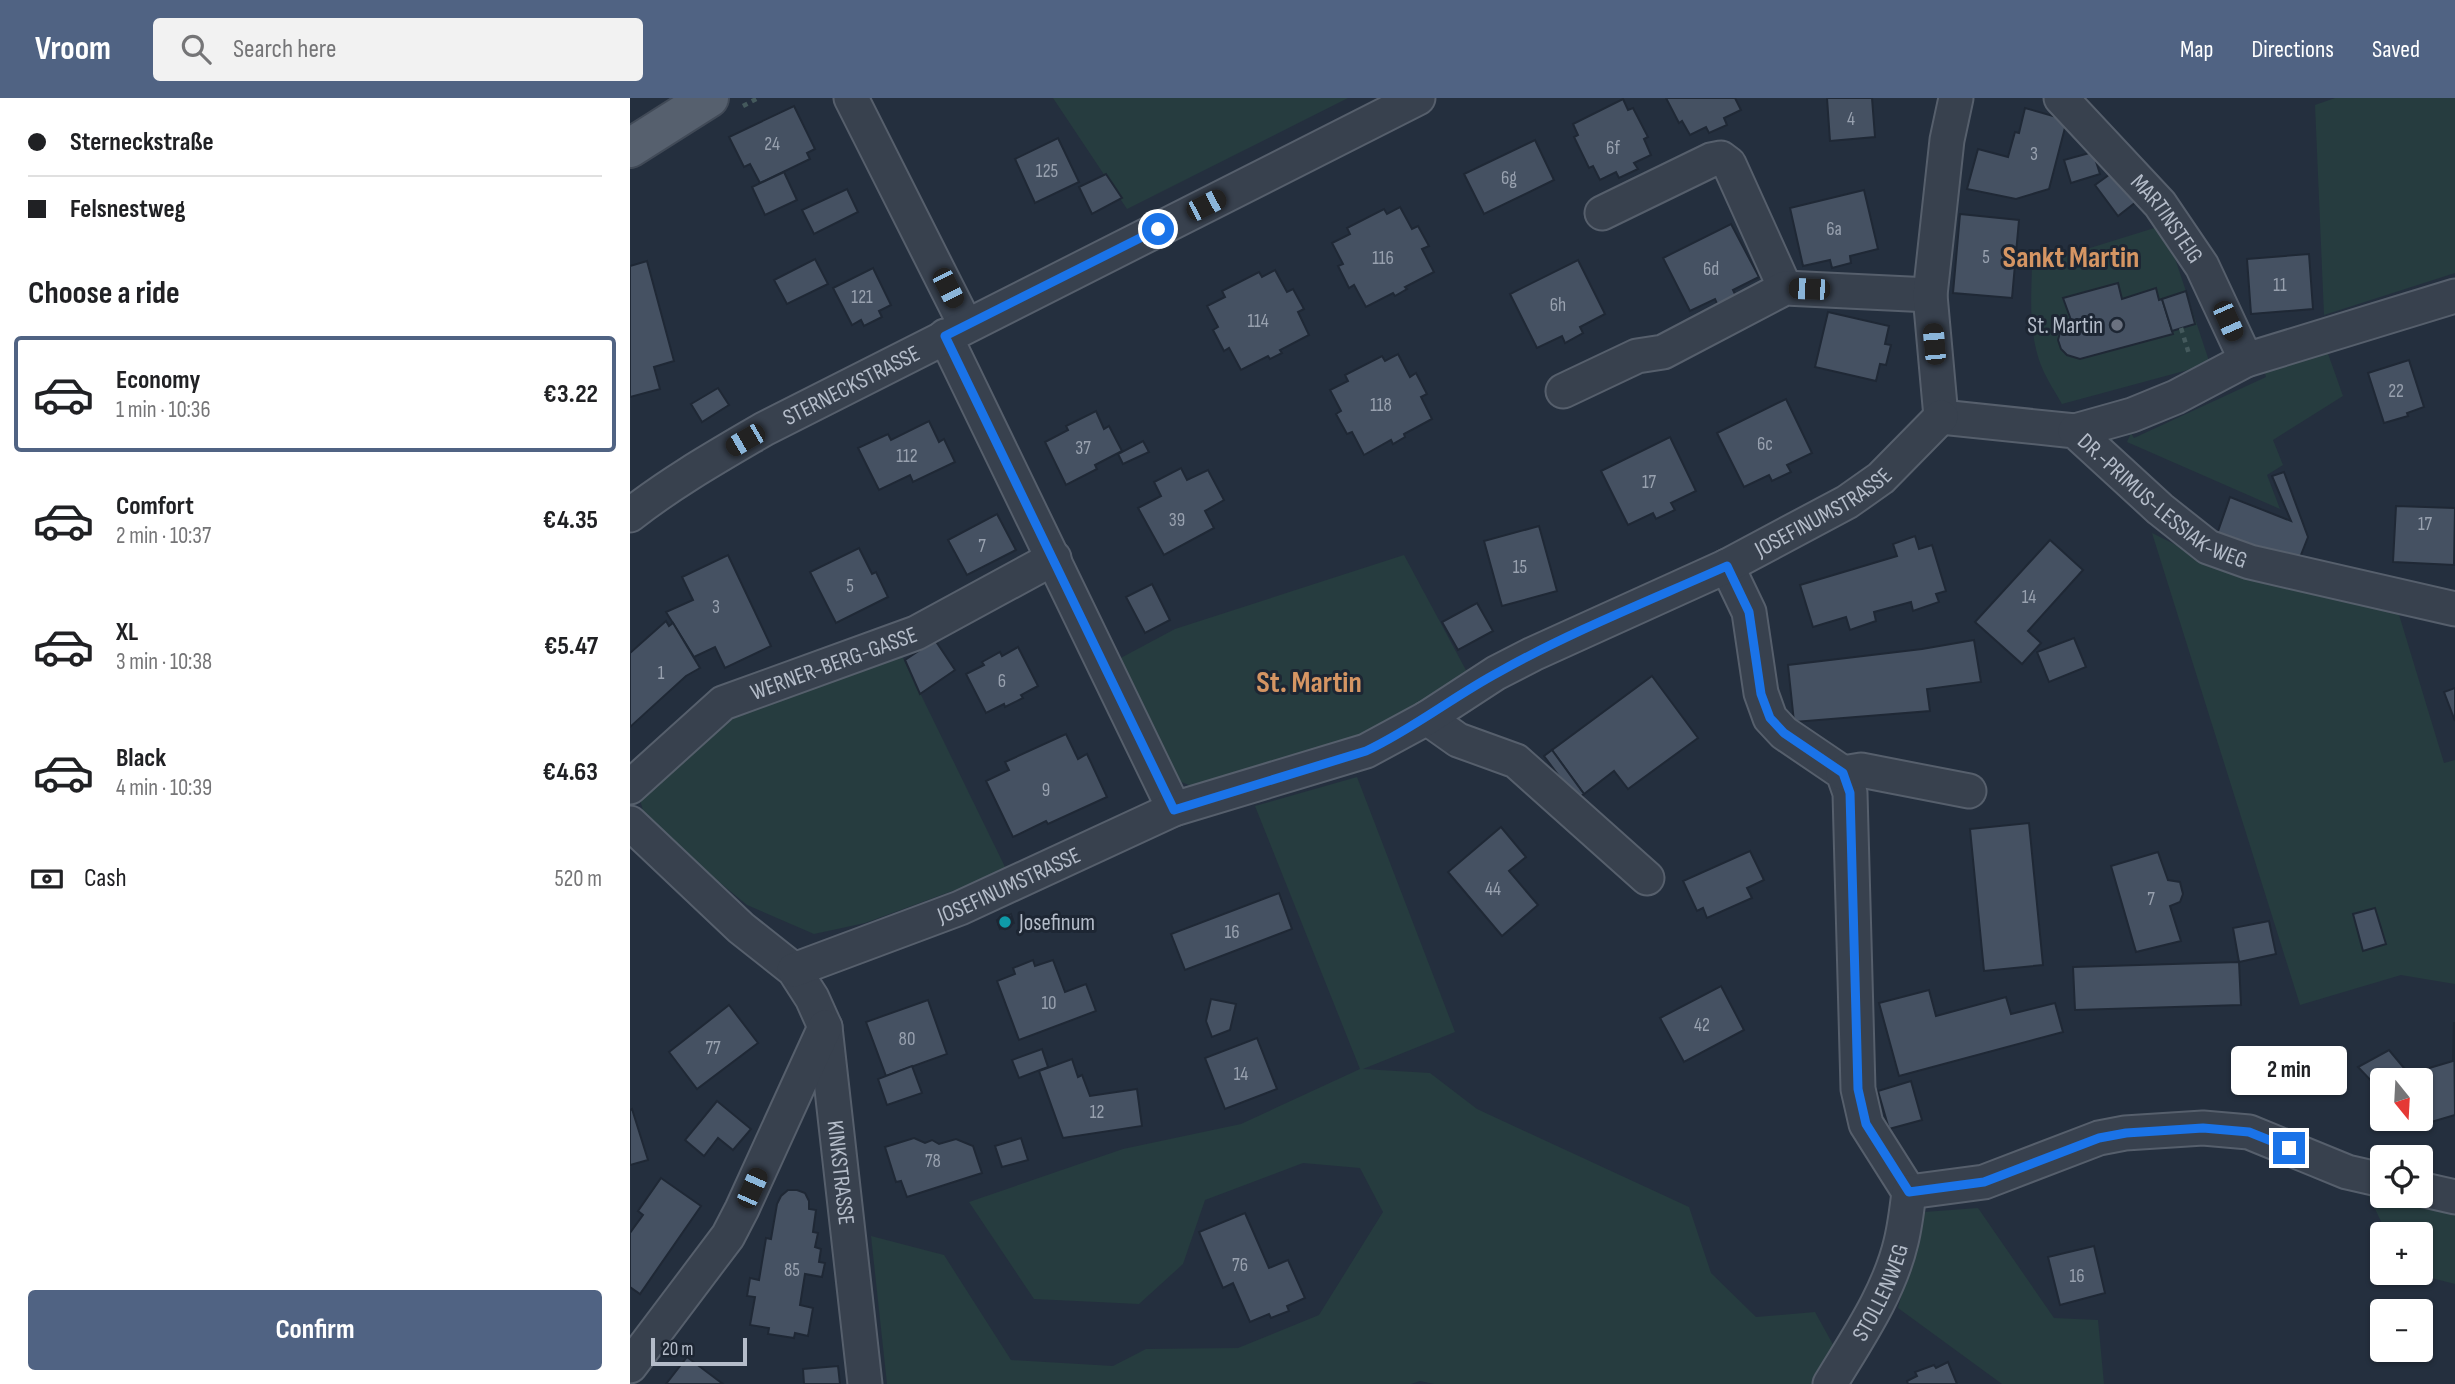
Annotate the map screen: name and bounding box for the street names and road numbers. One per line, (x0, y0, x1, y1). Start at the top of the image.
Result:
street label: MARTINSTEIG (2124, 169, 2209, 269)
street label: STERNECKSTRASSE (778, 339, 925, 432)
street label: DR.-PRIMUS-LESSIAK-WEG (2072, 428, 2251, 575)
street label: JOSEFINUMSTRASSE (1749, 462, 1898, 564)
street label: WERNER-BERG-GASSE (747, 621, 921, 707)
street label: JOSEFINUMSTRASSE (933, 841, 1085, 931)
street label: KINKSTRASSE (821, 1119, 860, 1227)
street label: STOLLENWEG (1846, 1241, 1915, 1346)

